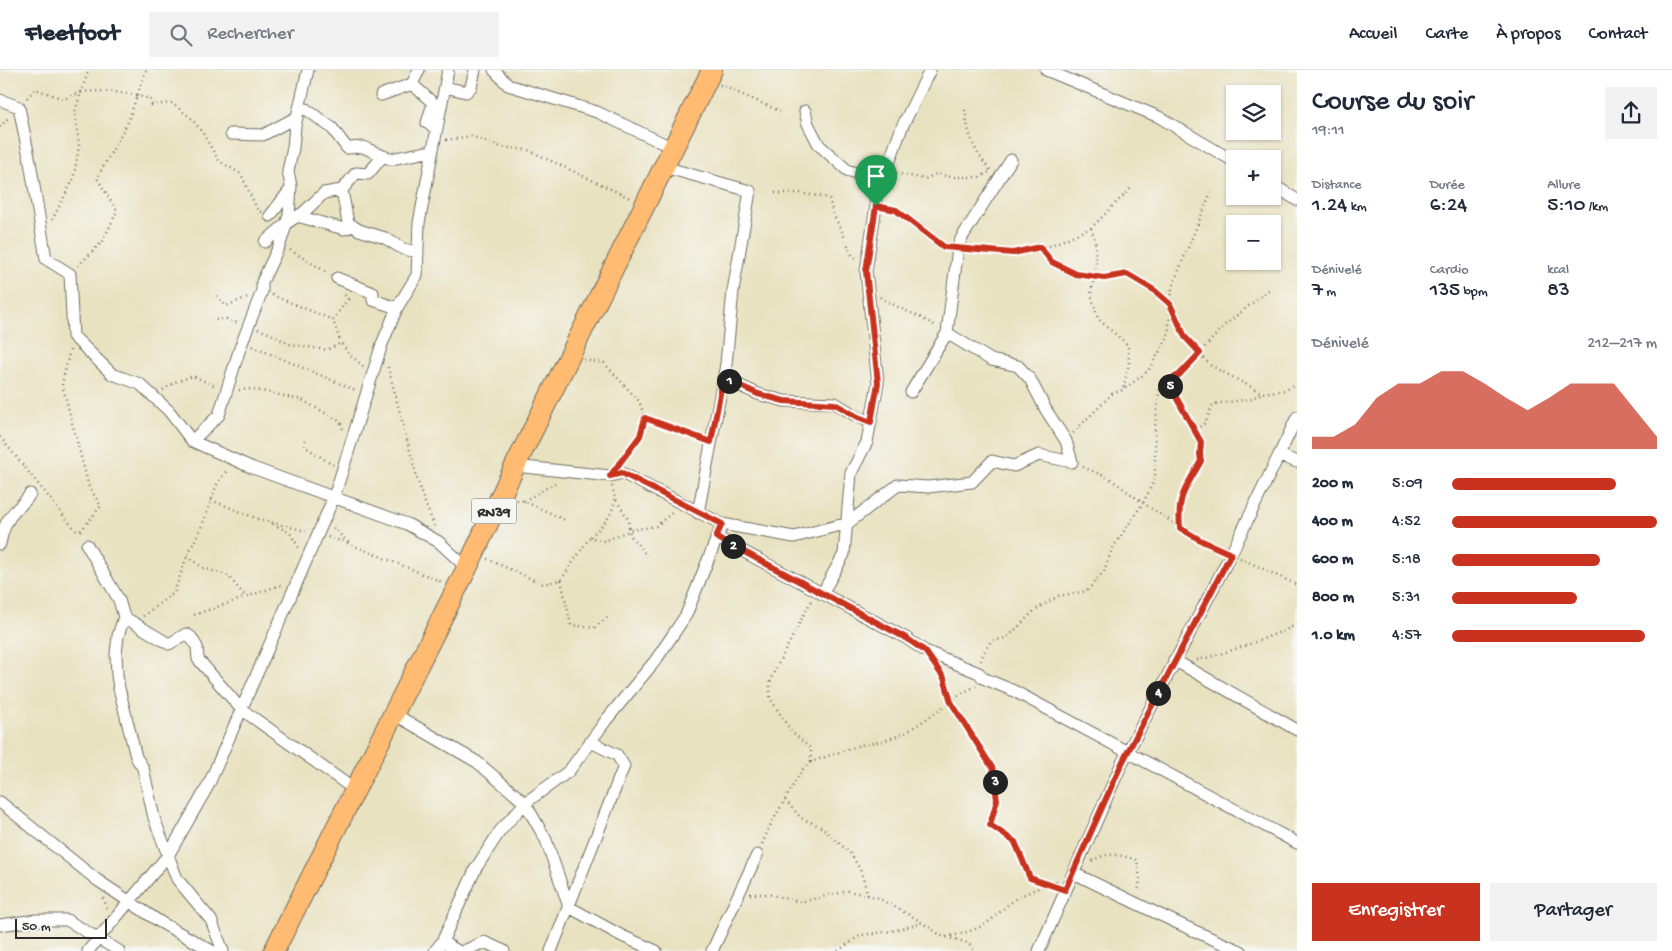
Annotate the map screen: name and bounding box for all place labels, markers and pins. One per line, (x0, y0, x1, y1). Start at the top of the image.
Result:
pin (855, 155, 897, 206)
pin: 1 (716, 368, 742, 394)
pin: 5 (1158, 374, 1182, 398)
pin: 2 (720, 534, 746, 558)
pin: 4 (1146, 680, 1170, 706)
pin: 3 (982, 770, 1008, 794)

